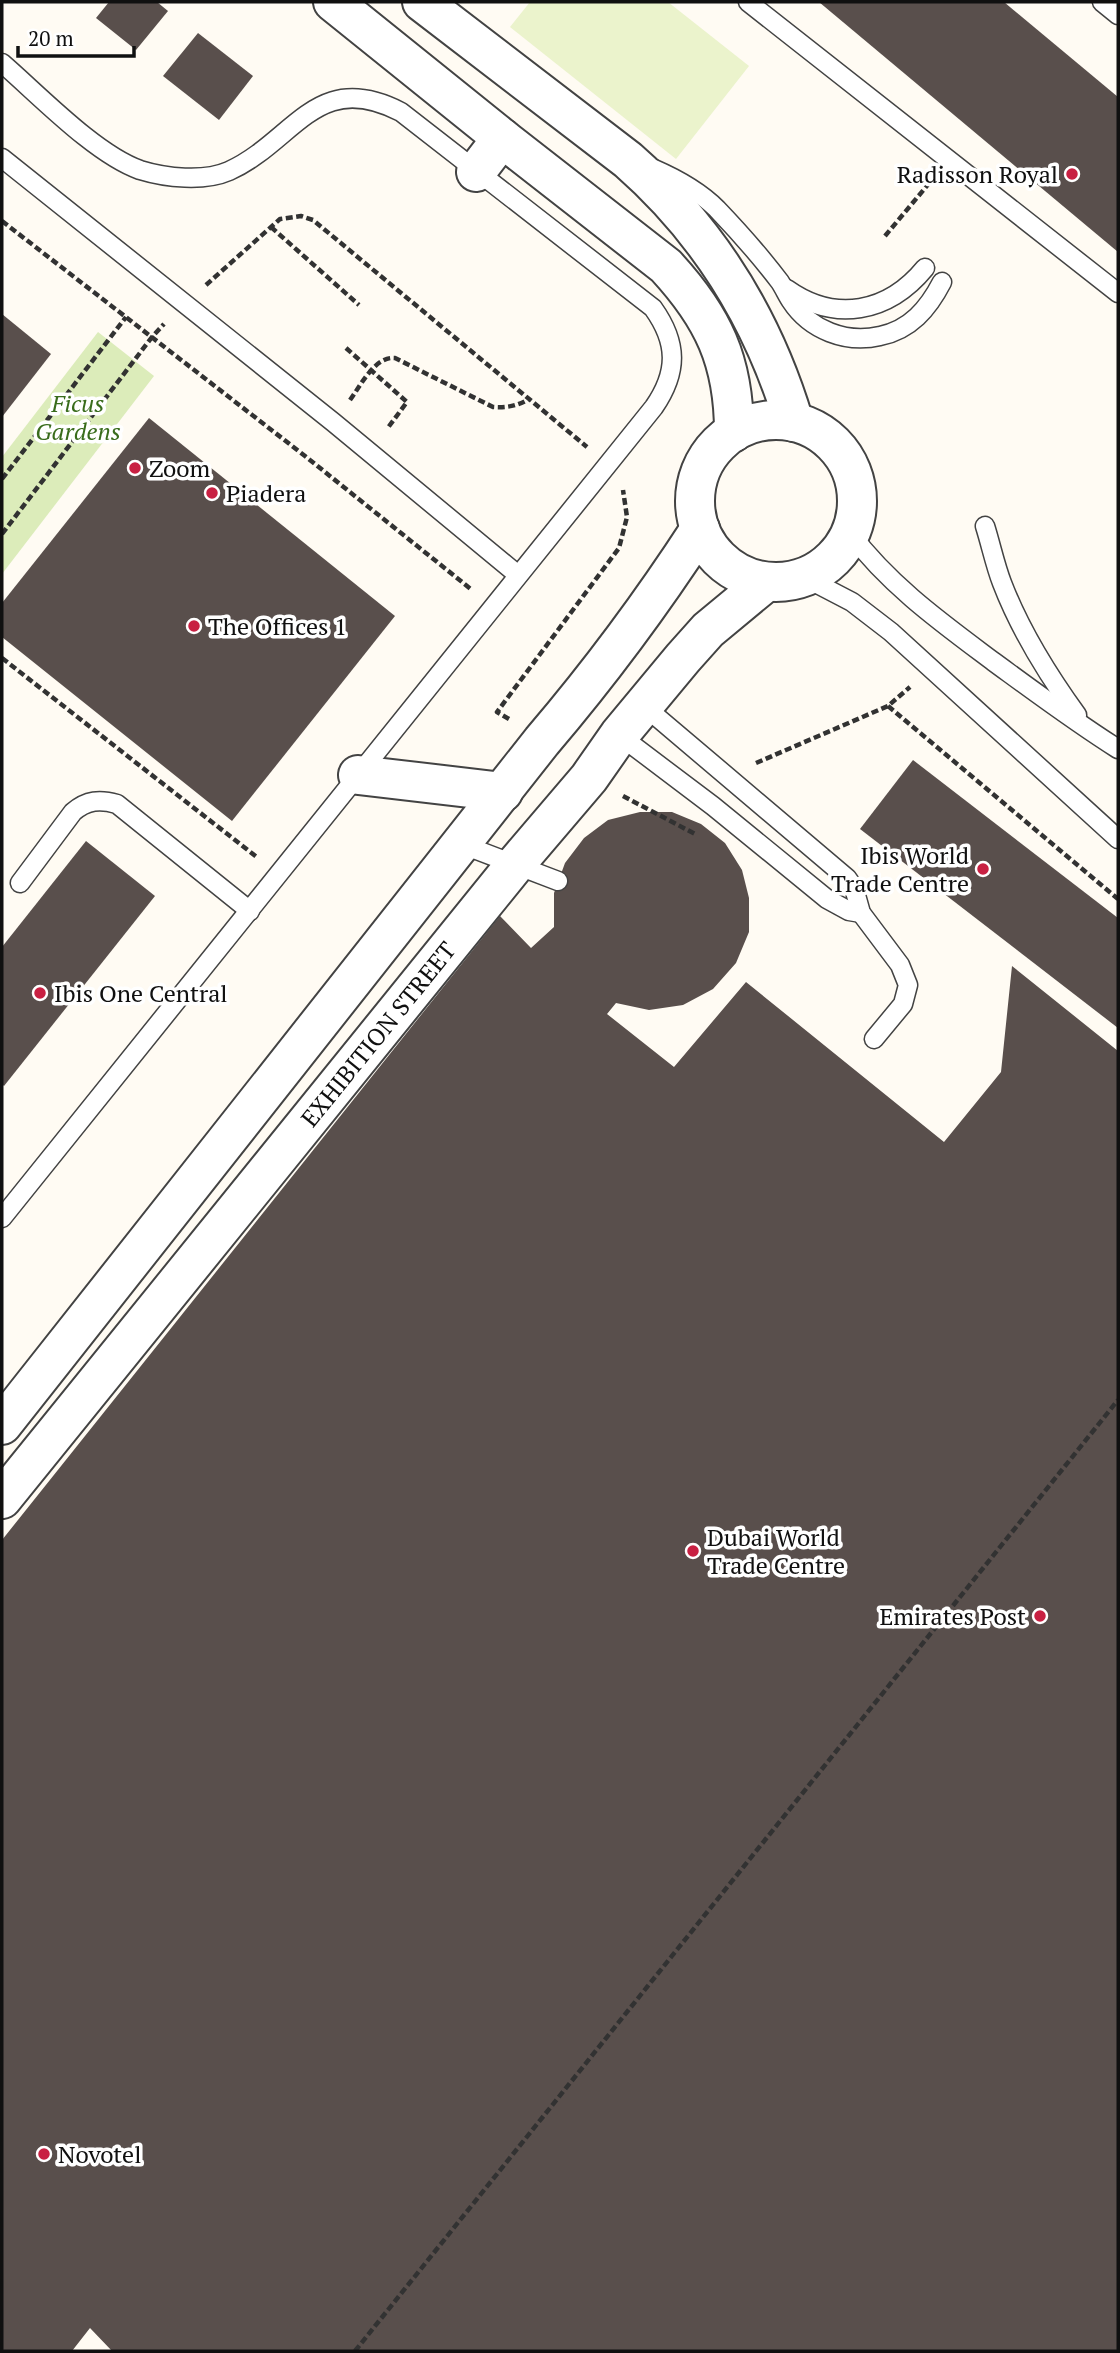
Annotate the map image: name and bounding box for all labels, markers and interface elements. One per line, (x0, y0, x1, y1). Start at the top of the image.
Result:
scale bar (18, 14, 133, 58)
text: 20 m (28, 24, 74, 52)
place label: Radisson Royal (897, 158, 1058, 190)
marker: Radisson Royal (1064, 166, 1080, 182)
park label: Ficus Gardens (35, 387, 121, 447)
place label: Zoom (149, 452, 211, 484)
marker: Zoom (127, 460, 143, 476)
place label: Piadera (226, 477, 306, 509)
marker: Piadera (204, 485, 220, 501)
place label: The Offices 1 (208, 610, 347, 642)
marker: The Offices 1 (186, 618, 202, 634)
place label: Ibis World Trade Centre (831, 839, 969, 899)
marker: Ibis World Trade Centre (975, 861, 991, 877)
street label: EXHIBITION STREET (293, 935, 463, 1133)
place label: Ibis One Central (54, 977, 228, 1009)
marker: Ibis One Central (32, 985, 48, 1001)
place label: Dubai World Trade Centre (707, 1521, 845, 1581)
marker: Dubai World Trade Centre (685, 1543, 701, 1559)
place label: Emirates Post (879, 1600, 1026, 1632)
marker: Emirates Post (1032, 1608, 1048, 1624)
place label: Novotel (58, 2138, 141, 2170)
marker: Novotel (36, 2146, 52, 2162)

